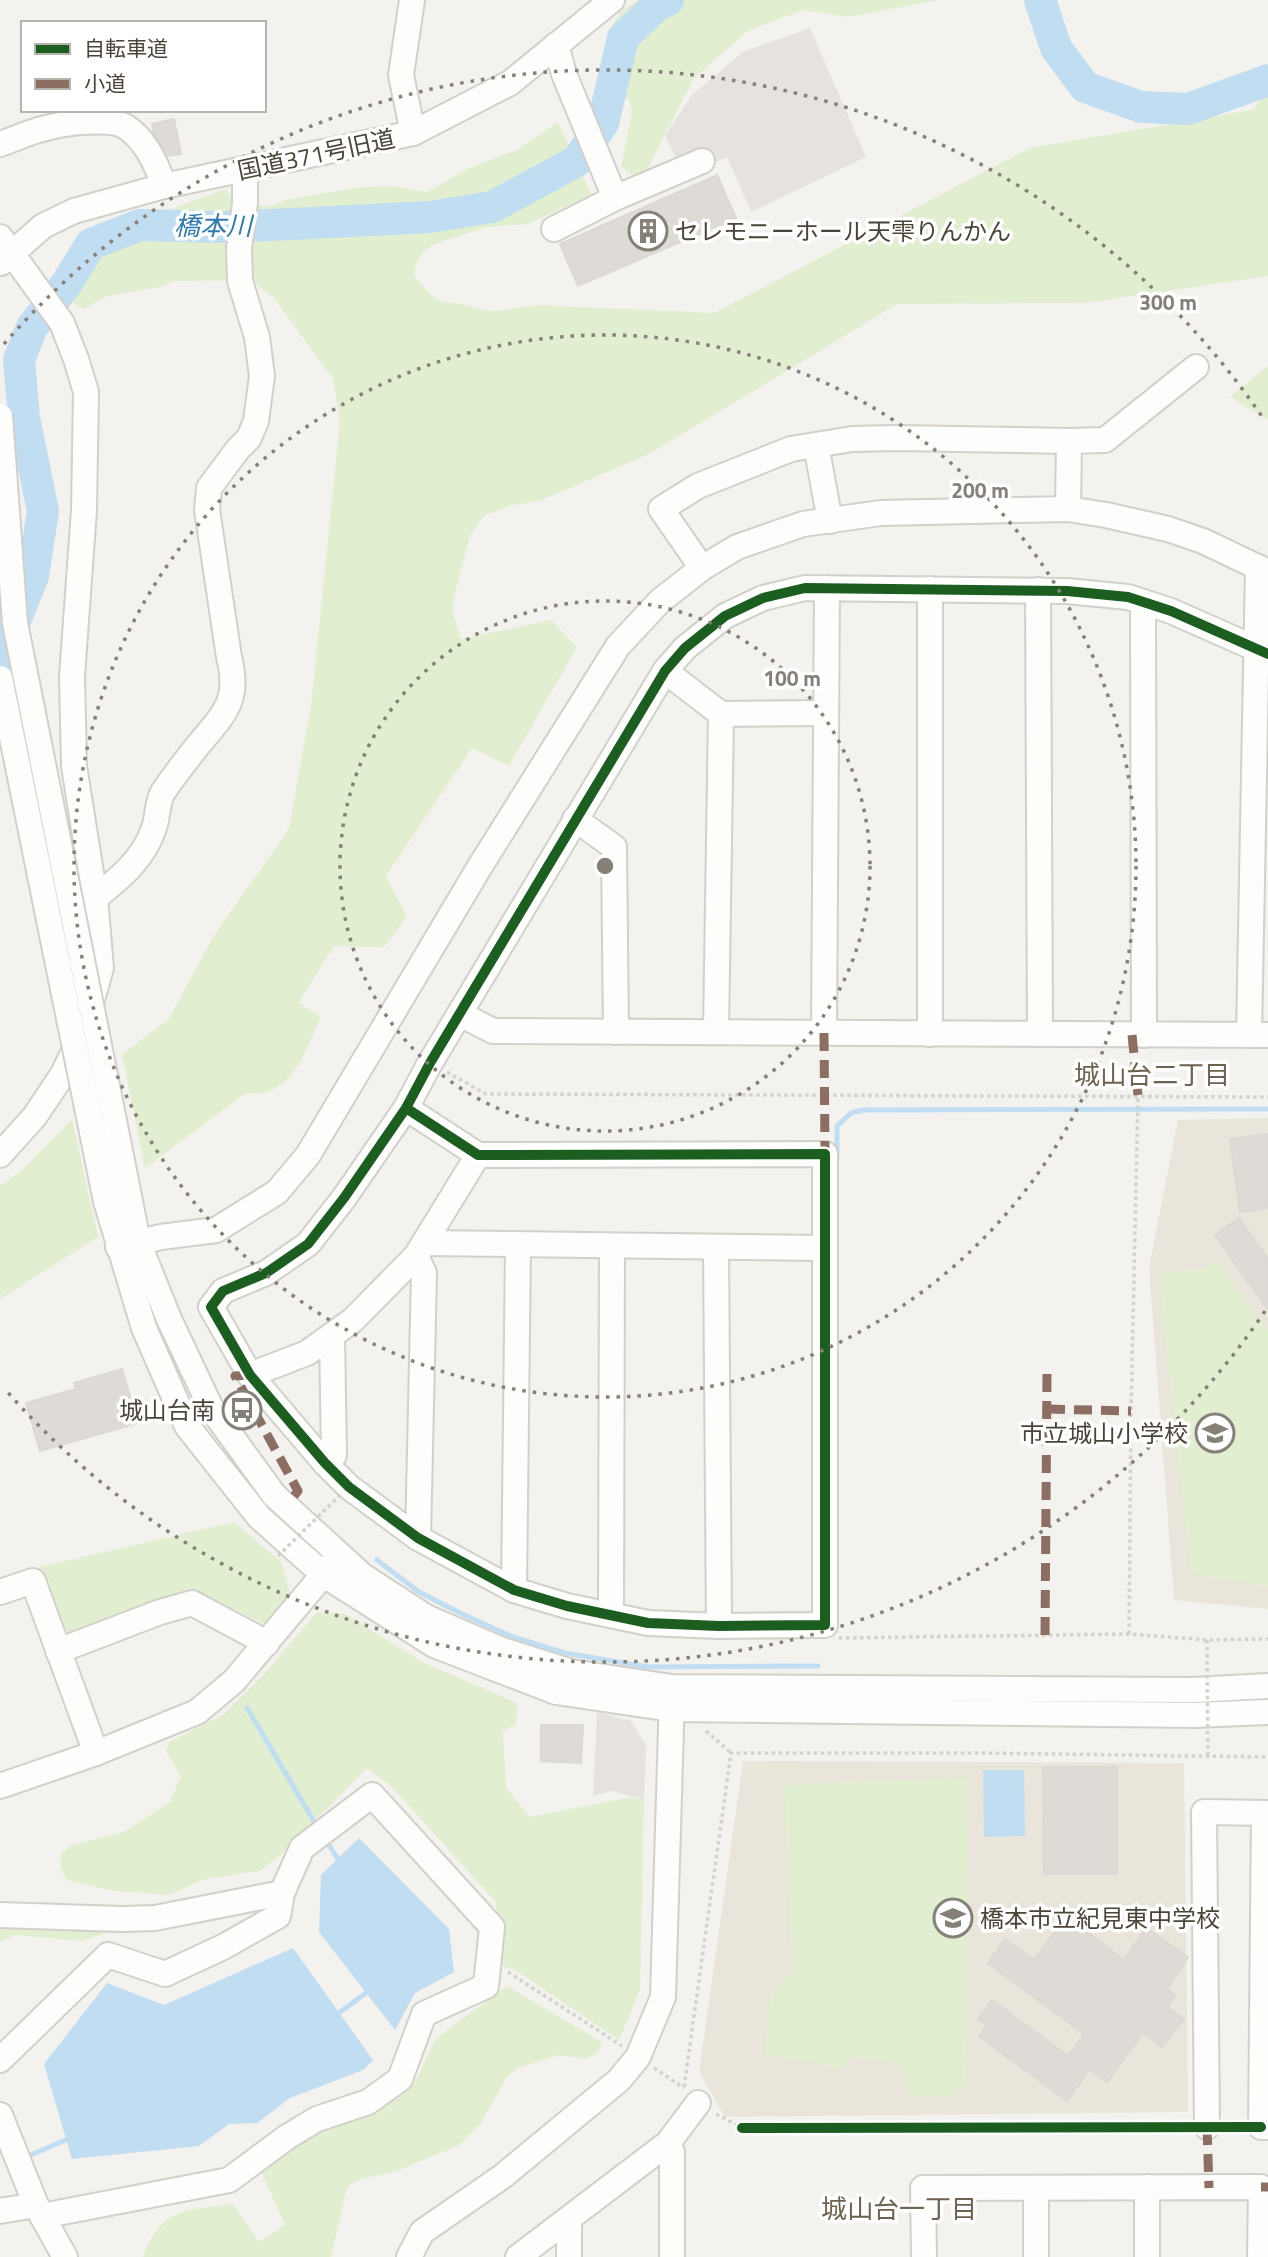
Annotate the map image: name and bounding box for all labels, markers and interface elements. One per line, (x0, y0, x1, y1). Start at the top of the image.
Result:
legend (21, 21, 266, 112)
text: 自転車道 (84, 32, 168, 64)
text: 小道 (84, 67, 126, 99)
street label: 国道371号旧道 (234, 120, 398, 188)
water label: 橋本川 (174, 206, 255, 245)
building icon: セレモニーホール天雫りんかん (627, 210, 669, 252)
place label: セレモニーホール天雫りんかん (675, 213, 1011, 249)
text: 300 m (1139, 286, 1197, 318)
text: 200 m (951, 474, 1009, 506)
text: 100 m (763, 662, 821, 694)
centre of rings (593, 854, 617, 878)
district label: 城山台二丁目 (1074, 1055, 1230, 1094)
bus stop icon: 城山台南 (221, 1389, 263, 1431)
place label: 城山台南 (119, 1392, 215, 1428)
school or university icon: 市立城山小学校 (1194, 1412, 1236, 1454)
place label: 市立城山小学校 (1020, 1415, 1188, 1451)
school or university icon: 橋本市立紀見東中学校 (932, 1897, 974, 1939)
place label: 橋本市立紀見東中学校 (980, 1900, 1220, 1936)
district label: 城山台一丁目 (821, 2189, 977, 2228)

